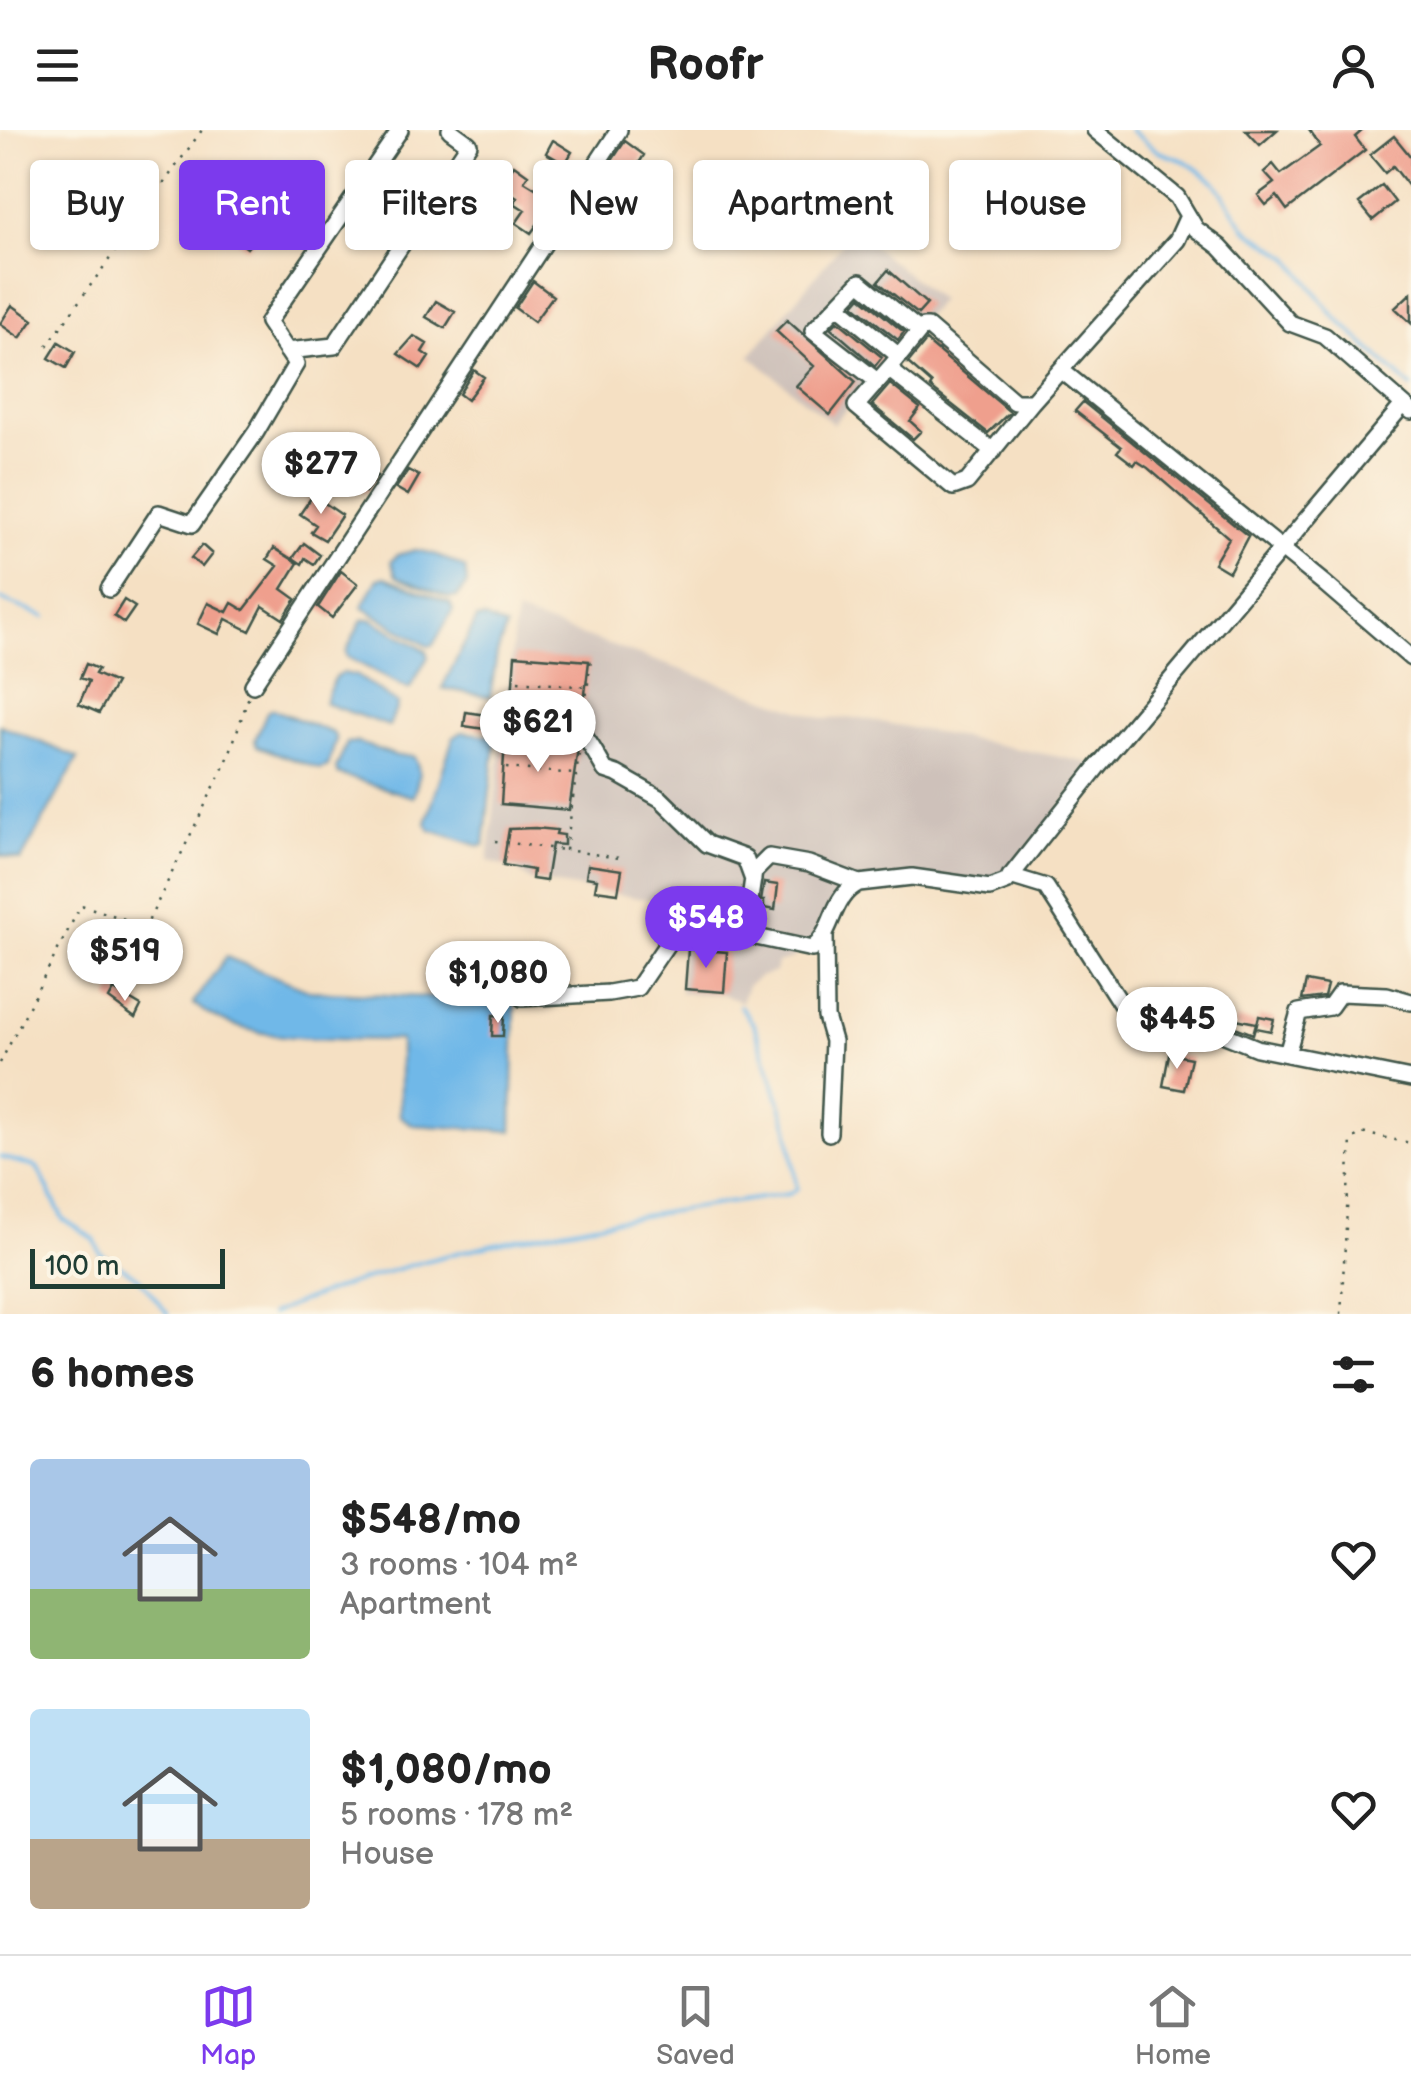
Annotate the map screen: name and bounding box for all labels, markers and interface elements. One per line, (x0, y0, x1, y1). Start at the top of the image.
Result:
icon: menu (30, 38, 85, 93)
text: Roofr (648, 38, 763, 93)
icon: person (1326, 38, 1381, 93)
chip: Buy (30, 160, 159, 250)
chip: Rent (179, 160, 325, 250)
chip: Filters (345, 160, 513, 250)
chip: New (533, 160, 673, 250)
chip: Apartment (693, 160, 929, 250)
chip: House (949, 160, 1121, 250)
pin: $277 (262, 432, 380, 517)
text: $277 (284, 445, 358, 484)
pin: $621 (479, 690, 597, 775)
text: $621 (502, 703, 574, 742)
pin: $548 (647, 886, 765, 971)
text: $548 (667, 899, 745, 938)
pin: $519 (66, 919, 184, 1004)
text: $519 (89, 932, 161, 971)
pin: $1,080 (417, 941, 579, 1026)
text: $1,080 (448, 954, 548, 993)
pin: $445 (1118, 987, 1236, 1072)
text: $445 (1138, 1000, 1216, 1039)
scale bar (30, 1244, 225, 1288)
text: 100 m (45, 1250, 119, 1283)
icon: filters (1326, 1347, 1381, 1402)
text: 6 homes (30, 1349, 194, 1400)
text: $548/mo (340, 1495, 521, 1546)
icon: home (110, 1499, 230, 1619)
icon: heart (1326, 1532, 1381, 1587)
text: 3 rooms · 104 m² (340, 1546, 578, 1585)
text: Apartment (340, 1585, 491, 1624)
text: $1,080/mo (340, 1745, 552, 1796)
icon: home (110, 1749, 230, 1869)
icon: heart (1326, 1782, 1381, 1837)
text: 5 rooms · 178 m² (340, 1796, 573, 1835)
text: House (340, 1835, 434, 1874)
tab: Map (200, 1979, 256, 2072)
tab: Saved (656, 1979, 735, 2072)
tab: Home (1135, 1979, 1211, 2072)

